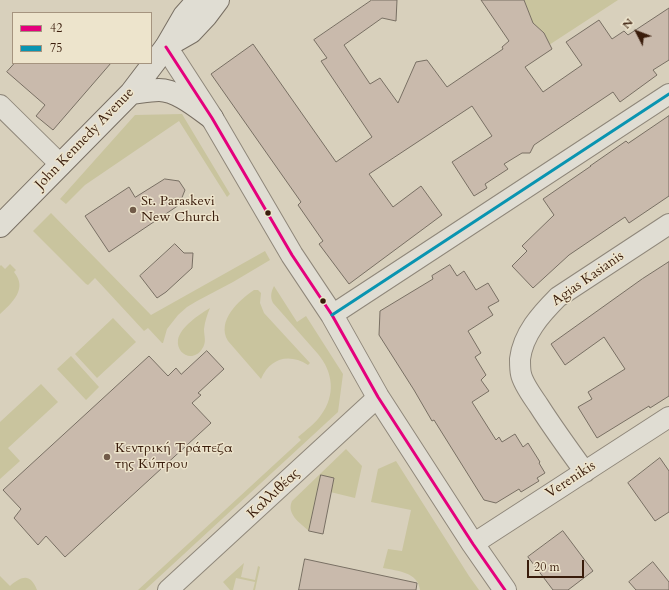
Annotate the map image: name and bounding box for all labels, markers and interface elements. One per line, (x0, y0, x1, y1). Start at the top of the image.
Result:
legend (12, 12, 152, 64)
north arrow (617, 12, 657, 52)
text: N (619, 15, 636, 32)
text: 42 (50, 20, 62, 36)
text: 75 (50, 40, 62, 56)
street label: John Kennedy Avenue (32, 85, 138, 193)
place label: St. Paraskevi New Church (141, 194, 220, 226)
marker: St. Paraskevi New Church (128, 205, 138, 215)
unlabelled marker (263, 208, 273, 218)
street label: Agias Kasianis (549, 248, 627, 310)
unlabelled marker (318, 296, 328, 306)
place label: Κεντρική Τράπεζα της Κύπρου (115, 441, 232, 474)
marker: Κεντρική Τράπεζα της Κύπρου (102, 452, 112, 462)
street label: Verenikis (543, 458, 599, 502)
street label: Καλλιθέας (244, 465, 304, 523)
scale bar (529, 552, 586, 578)
text: 20 m (534, 559, 560, 575)

